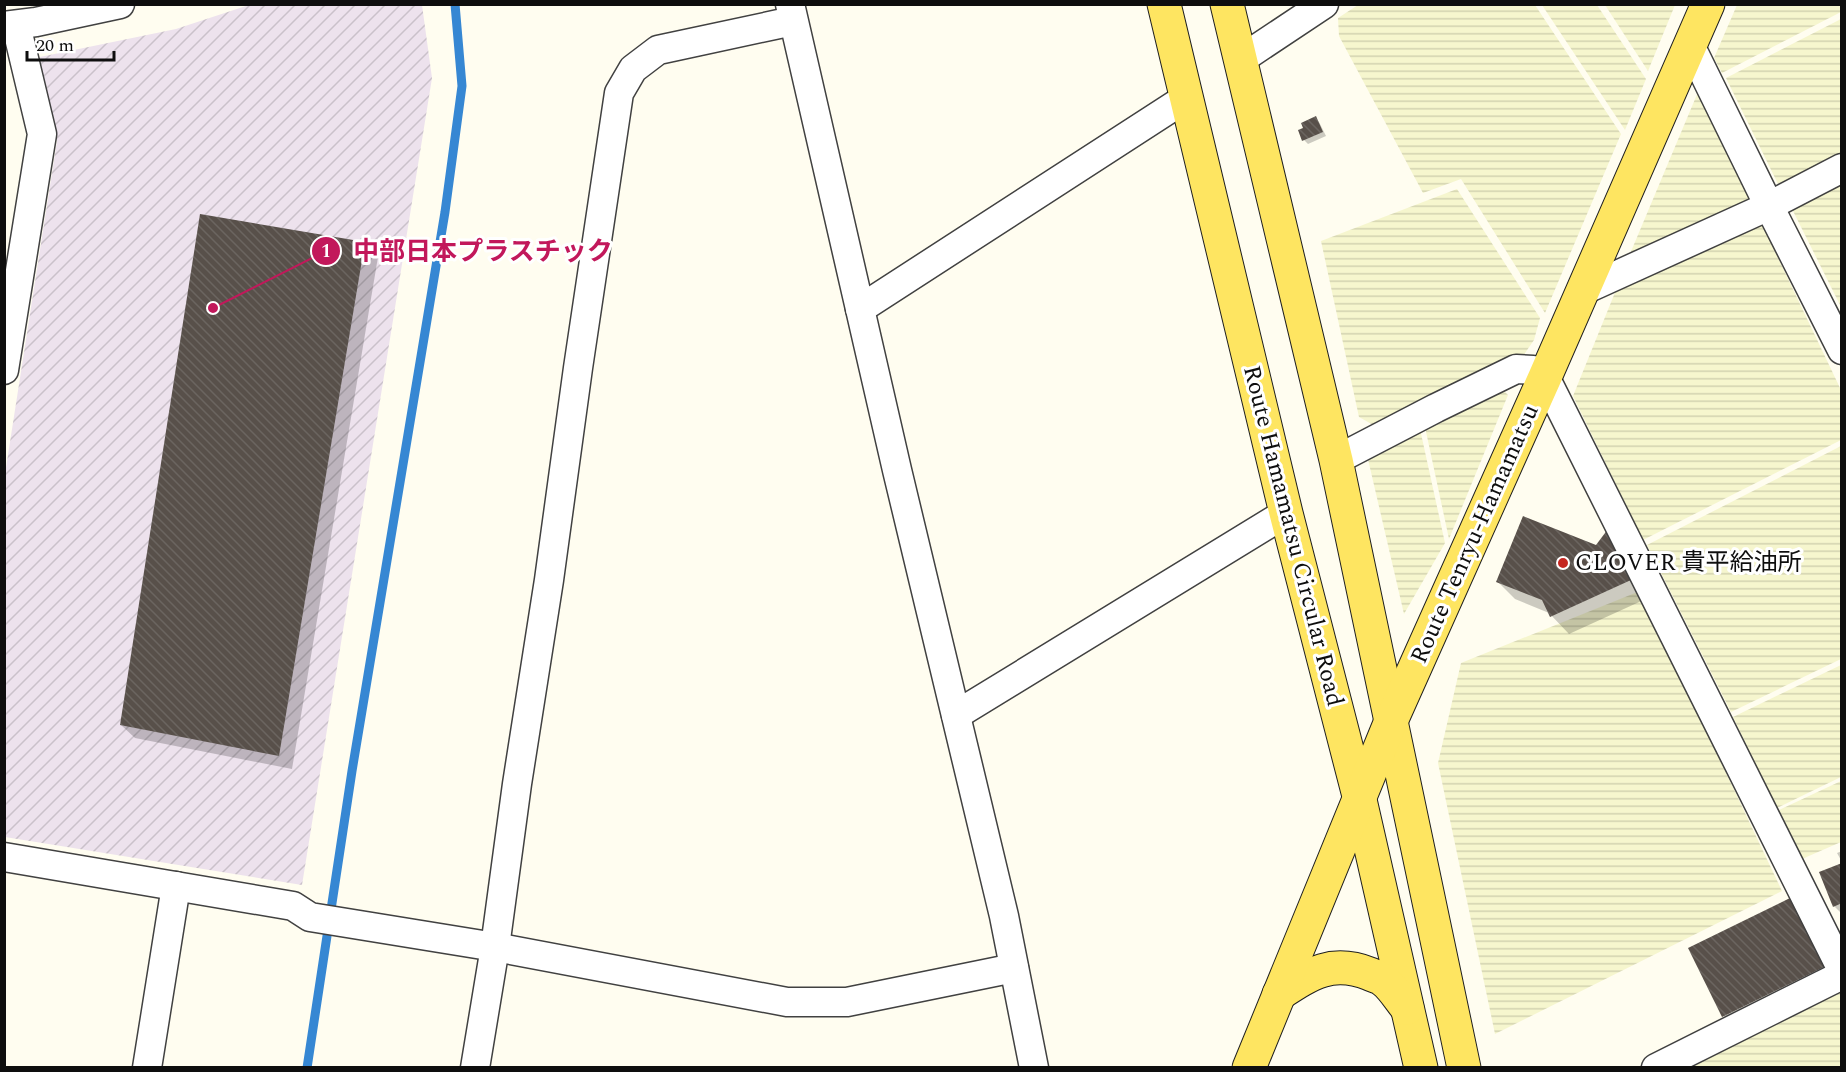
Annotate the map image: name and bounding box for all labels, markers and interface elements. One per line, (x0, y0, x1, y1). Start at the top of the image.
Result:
scale bar (27, 24, 114, 62)
text: 20 m (36, 32, 74, 59)
callout: 中部日本プラスチック (311, 229, 625, 273)
text: 中部日本プラスチック (353, 232, 613, 272)
text: 1 (321, 238, 331, 265)
street label: Route Hamamatsu Circular Road (1233, 362, 1353, 710)
street label: Route Tenryu-Hamamatsu (1402, 399, 1548, 669)
place label: CLOVER 貴平給油所 (1575, 545, 1802, 581)
marker: CLOVER 貴平給油所 (1556, 556, 1570, 570)

